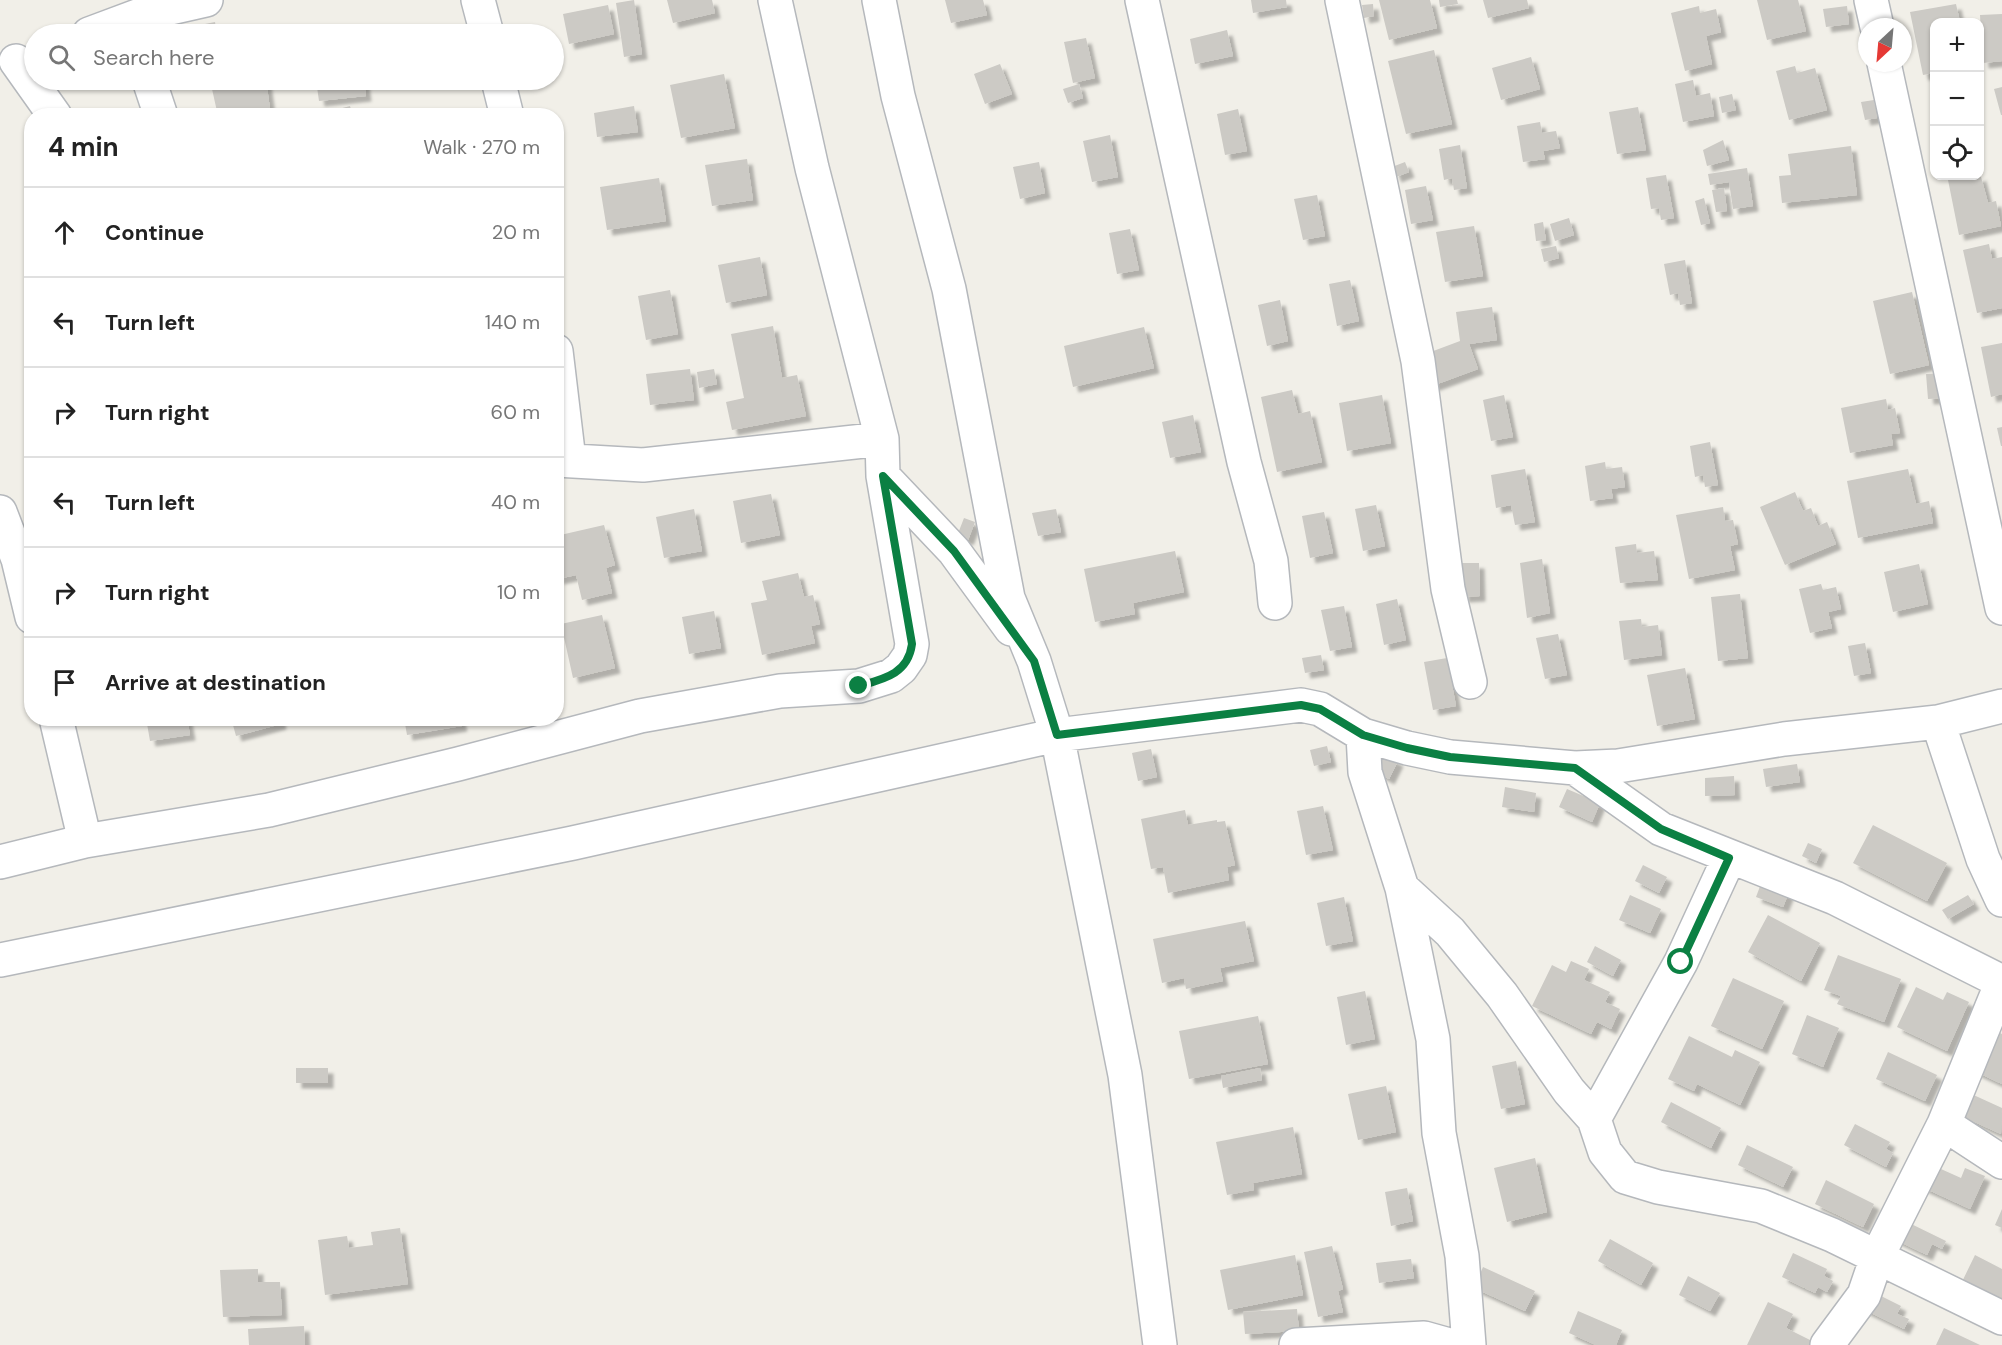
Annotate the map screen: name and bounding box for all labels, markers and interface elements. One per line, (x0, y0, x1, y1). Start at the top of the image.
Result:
north arrow (1858, 18, 1912, 72)
map controls (1930, 18, 1984, 180)
button: + (1930, 18, 1984, 72)
search box (24, 24, 564, 90)
icon: search (45, 41, 78, 74)
text: Search here (93, 43, 214, 72)
button: − (1930, 72, 1984, 126)
button: locate (1930, 126, 1984, 180)
text: 4 min (48, 130, 119, 164)
text: Walk · 270 m (423, 134, 540, 160)
icon: ahead (48, 216, 81, 249)
text: Continue (105, 218, 204, 247)
text: 20 m (492, 219, 540, 245)
icon: left (48, 306, 81, 339)
text: Turn left (105, 308, 195, 337)
text: 140 m (485, 309, 540, 335)
icon: right (48, 396, 81, 429)
text: Turn right (105, 398, 210, 427)
text: 60 m (491, 399, 540, 425)
icon: left (48, 486, 81, 519)
text: Turn left (105, 488, 195, 517)
text: 40 m (491, 489, 540, 515)
icon: right (48, 576, 81, 609)
text: Turn right (105, 578, 210, 607)
text: 10 m (497, 579, 540, 605)
icon: arrive (48, 666, 81, 699)
text: Arrive at destination (105, 668, 326, 697)
route end (845, 672, 871, 698)
route start (1667, 948, 1693, 974)

